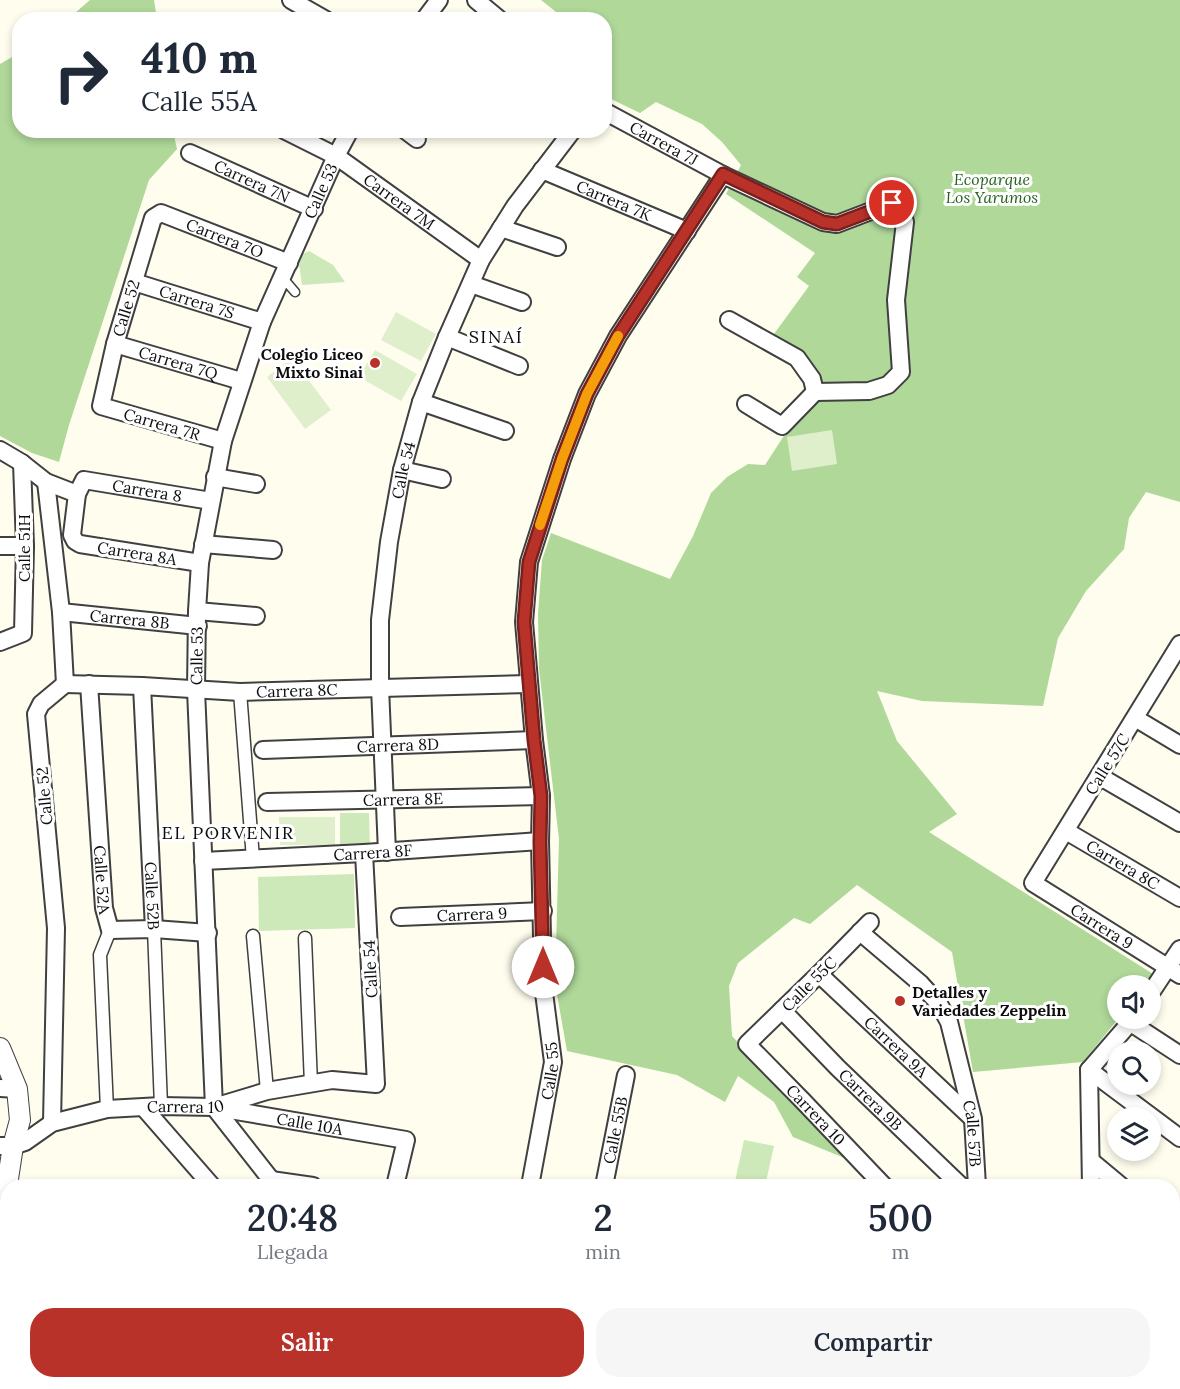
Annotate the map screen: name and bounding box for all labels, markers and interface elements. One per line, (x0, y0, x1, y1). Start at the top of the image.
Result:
text: 410 m (141, 31, 257, 85)
icon: right (42, 36, 120, 114)
text: Calle 55A (141, 84, 257, 118)
street label: Carrera 7J (626, 117, 701, 170)
street label: Carrera 7N (211, 155, 293, 207)
street label: Calle 53 (299, 160, 342, 222)
street label: Carrera 7M (360, 169, 439, 234)
park label: Ecoparque Los Yarumos (946, 169, 1038, 207)
street label: Carrera 7K (573, 176, 654, 225)
pin (866, 177, 917, 228)
icon: arrive (875, 186, 908, 219)
street label: Carrera 7O (183, 214, 266, 262)
street label: Calle 52 (108, 277, 144, 339)
street label: Carrera 7S (157, 281, 237, 323)
district label: SINAÍ (469, 325, 523, 348)
street label: Carrera 7Q (136, 342, 220, 384)
place label: Colegio Liceo Mixto Sinai (261, 344, 363, 382)
marker: Colegio Liceo Mixto Sinai (368, 356, 382, 370)
street label: Carrera 7R (121, 404, 203, 445)
street label: Calle 54 (387, 439, 420, 500)
street label: Carrera 8 (111, 475, 183, 506)
street label: Calle 51H (14, 514, 34, 582)
street label: Carrera 8A (96, 537, 179, 569)
street label: Carrera 8B (89, 605, 171, 633)
street label: Calle 53 (186, 626, 207, 685)
street label: Carrera 8C (256, 679, 338, 702)
street label: Calle 57C (1080, 730, 1134, 798)
street label: Carrera 8D (356, 734, 439, 757)
street label: Calle 52 (31, 766, 57, 826)
street label: Carrera 8E (363, 788, 443, 810)
district label: EL PORVENIR (161, 821, 295, 844)
street label: Carrera 8C (1083, 835, 1163, 894)
street label: Carrera 8F (333, 840, 413, 865)
street label: Calle 52A (90, 845, 115, 917)
street label: Calle 52B (141, 861, 164, 930)
street label: Carrera 9 (1067, 899, 1137, 953)
street label: Carrera 9 (436, 903, 508, 925)
position arrow (511, 935, 575, 999)
street label: Calle 54 (358, 939, 382, 999)
street label: Calle 55C (777, 952, 841, 1016)
map controls (1107, 975, 1161, 1161)
button: sound (1107, 975, 1161, 1029)
place label: Detalles y Variedades Zeppelin (912, 982, 1066, 1020)
marker: Detalles y Variedades Zeppelin (893, 994, 907, 1008)
street label: Carrera 9A (860, 1012, 933, 1082)
street label: Calle 55 (536, 1041, 563, 1102)
button: search (1107, 1041, 1161, 1095)
street label: Carrera 9B (835, 1064, 907, 1135)
street label: Carrera 10 (782, 1080, 850, 1149)
street label: Carrera 10 (146, 1095, 227, 1117)
street label: Calle 55B (599, 1095, 632, 1166)
street label: Calle 57B (959, 1098, 986, 1168)
button: layers (1107, 1107, 1161, 1161)
street label: Calle 10A (275, 1108, 345, 1139)
text: 20:48 (247, 1195, 338, 1241)
text: 2 (593, 1195, 613, 1241)
text: 500 (868, 1195, 933, 1241)
text: Llegada (257, 1239, 328, 1264)
text: min (585, 1239, 621, 1264)
text: m (891, 1239, 909, 1264)
button: Salir (30, 1308, 584, 1377)
button: Compartir (596, 1308, 1150, 1377)

